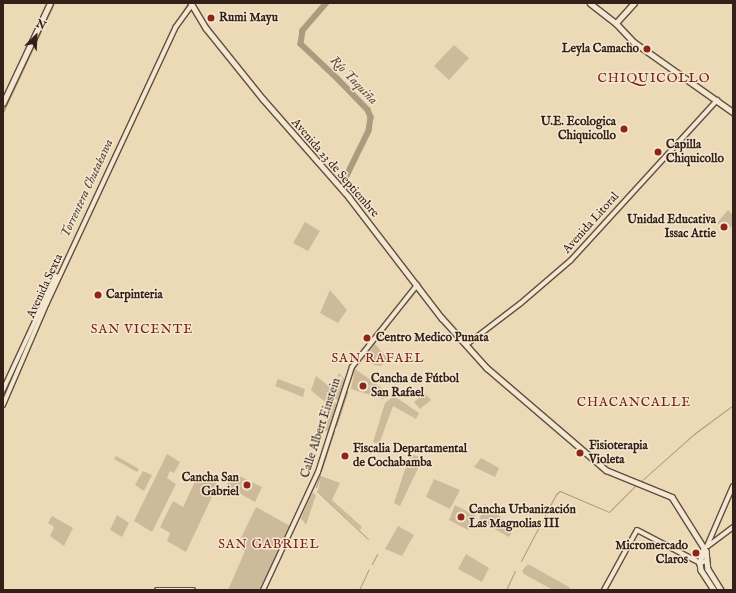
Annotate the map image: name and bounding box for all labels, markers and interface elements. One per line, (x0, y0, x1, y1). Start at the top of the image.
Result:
place label: Rumi Mayu (219, 11, 278, 25)
marker: Rumi Mayu (206, 13, 216, 23)
north arrow (16, 16, 56, 56)
text: N (34, 17, 48, 33)
place label: Leyla Camacho (562, 42, 639, 56)
marker: Leyla Camacho (642, 44, 652, 54)
water label: Río Taquiña (326, 53, 380, 109)
district label: CHIQUICOLLO (597, 71, 711, 87)
place label: U.E. Ecologica Chiquicollo (541, 115, 616, 143)
street label: Avenida 23 de Septiembre (288, 116, 382, 220)
marker: U.E. Ecologica Chiquicollo (619, 124, 629, 134)
water label: Torrentera Chutakawa (58, 137, 118, 241)
place label: Capilla Chiquicollo (666, 138, 724, 166)
marker: Capilla Chiquicollo (653, 147, 663, 157)
street label: Avenida Litoral (560, 189, 622, 257)
place label: Unidad Educativa Issac Attie (627, 213, 716, 241)
marker: Unidad Educativa Issac Attie (719, 222, 729, 232)
street label: Avenida Sexta (24, 252, 66, 320)
place label: Carpinteria (106, 288, 163, 302)
marker: Carpinteria (93, 290, 103, 300)
district label: SAN VICENTE (91, 322, 193, 338)
place label: Centro Medico Punata (376, 331, 489, 345)
marker: Centro Medico Punata (361, 332, 373, 344)
district label: SAN RAFAEL (331, 351, 425, 367)
place label: Cancha de Fútbol San Rafael (371, 372, 459, 400)
street label: Calle Albert Einstein (298, 376, 344, 480)
marker: Cancha de Fútbol San Rafael (358, 381, 368, 391)
district label: CHACANCALLE (577, 395, 691, 411)
place label: Fisioterapia Violeta (589, 439, 648, 467)
place label: Fiscalia Departamental de Cochabamba (353, 442, 467, 470)
marker: Fisioterapia Violeta (574, 447, 586, 459)
marker: Fiscalia Departamental de Cochabamba (340, 451, 350, 461)
place label: Cancha San Gabriel (182, 471, 239, 499)
marker: Cancha San Gabriel (242, 480, 252, 490)
place label: Cancha Urbanización Las Magnolias III (469, 503, 576, 531)
marker: Cancha Urbanización Las Magnolias III (456, 512, 466, 522)
district label: SAN GABRIEL (218, 537, 320, 553)
place label: Micromercado Claros (615, 539, 688, 567)
marker: Micromercado Claros (691, 548, 701, 558)

